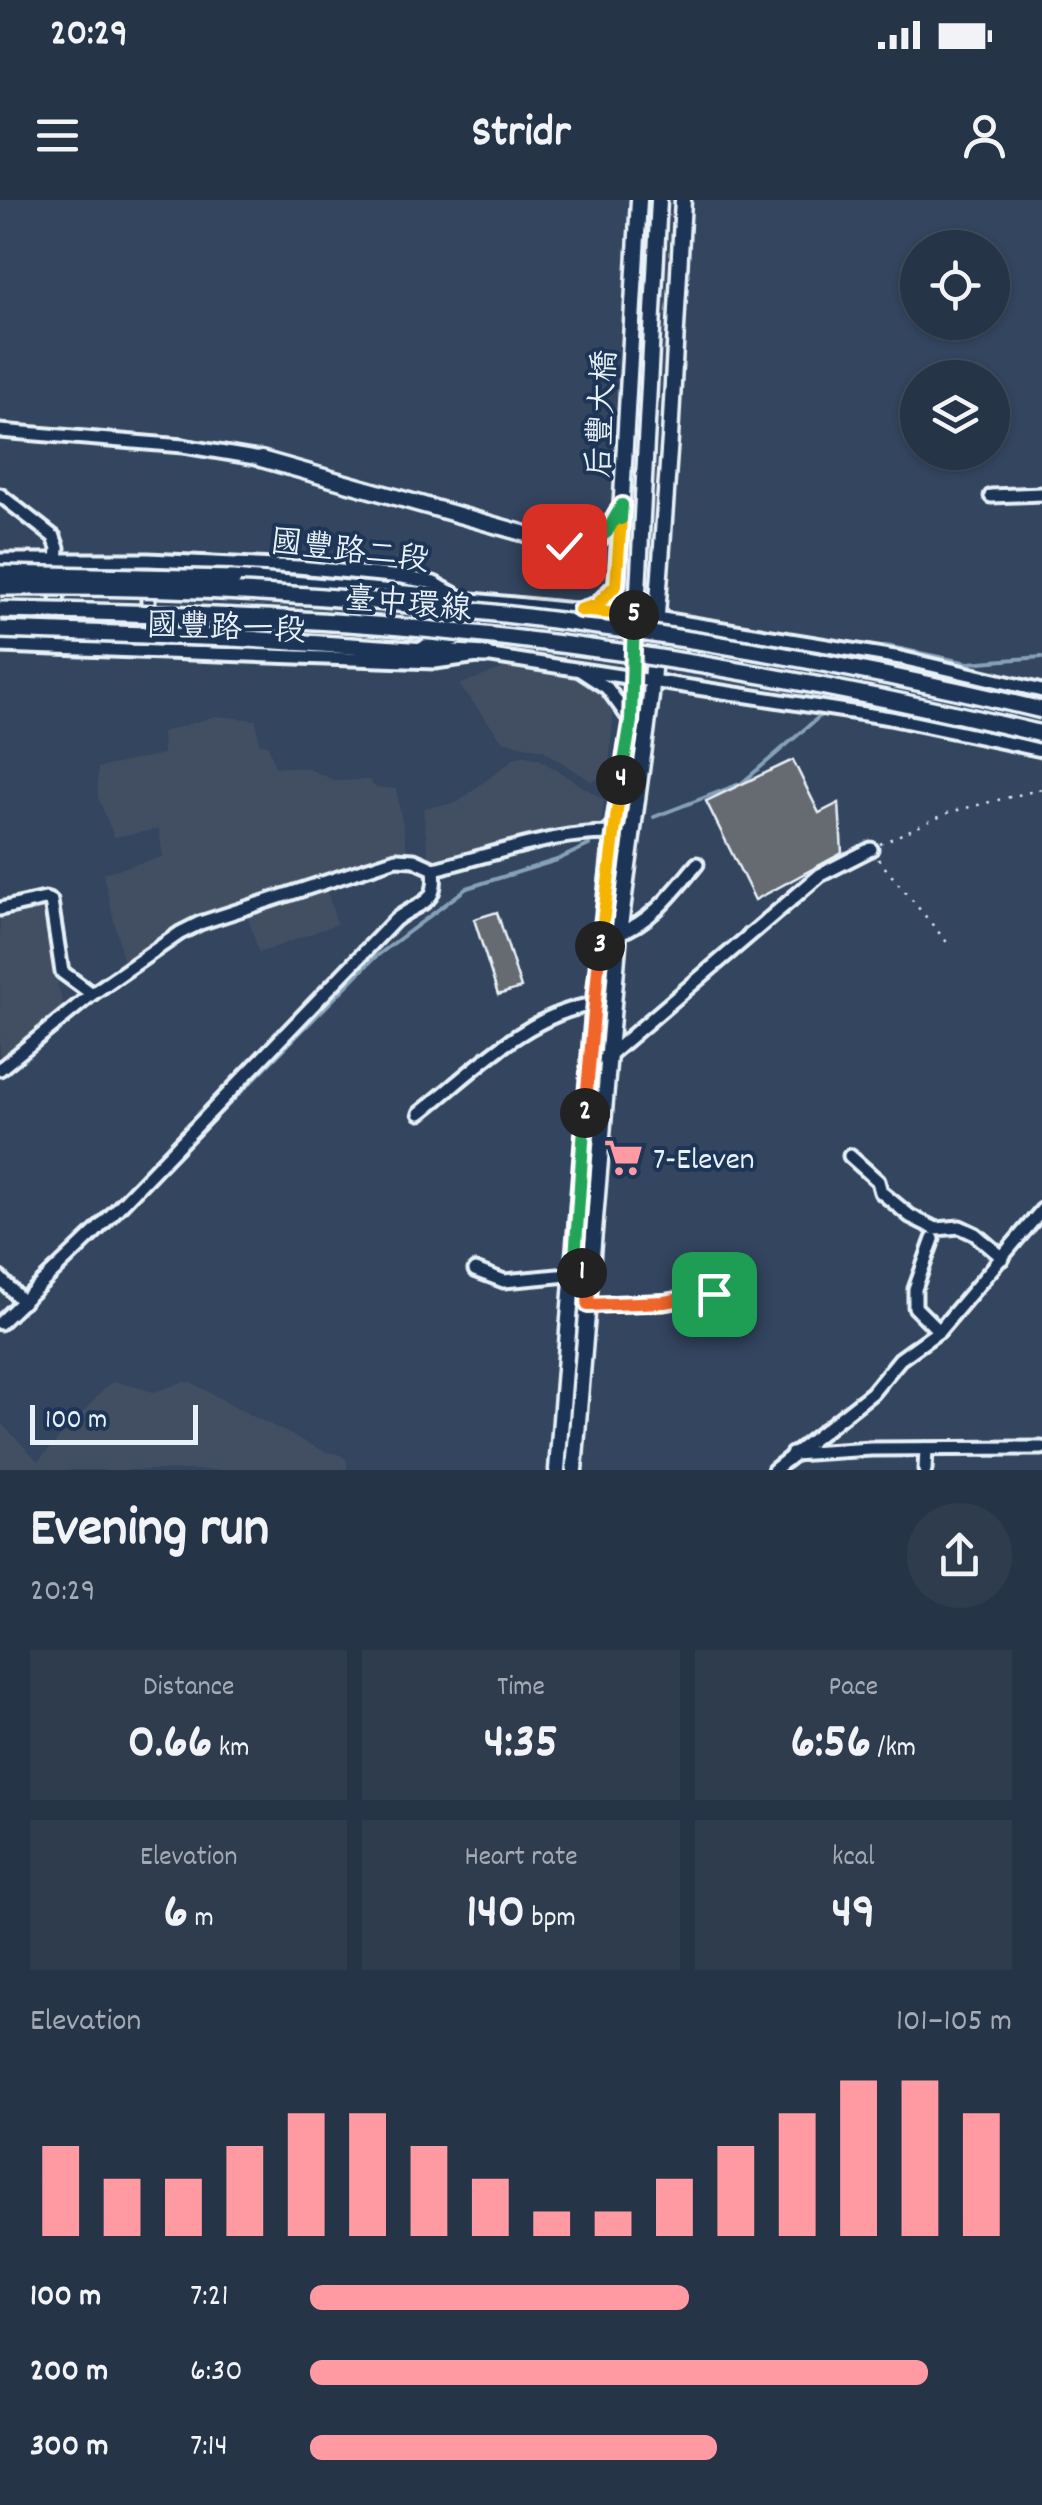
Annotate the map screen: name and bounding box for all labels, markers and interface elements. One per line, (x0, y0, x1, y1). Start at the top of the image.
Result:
text: 20:29 (50, 8, 128, 63)
text: Stridr (471, 103, 571, 167)
icon: menu (30, 108, 85, 163)
icon: person (957, 108, 1012, 163)
map controls (900, 230, 1010, 470)
button: locate (900, 230, 1010, 340)
street label: 后豐大橋 (579, 349, 631, 479)
button: layers (900, 360, 1010, 470)
pin (522, 504, 607, 589)
icon: check (537, 519, 592, 574)
street label: 國豐路二段 (267, 521, 432, 587)
street label: 臺中環線 (342, 578, 473, 635)
pin: 5 (609, 590, 659, 640)
text: 5 (628, 595, 640, 635)
street label: 國豐路一段 (145, 605, 307, 657)
pin: 4 (596, 755, 646, 805)
text: 4 (615, 760, 627, 800)
pin: 3 (575, 921, 625, 971)
text: 3 (594, 926, 606, 966)
pin: 2 (560, 1088, 610, 1138)
text: 2 (579, 1093, 591, 1133)
supermarket icon: 7-Eleven (602, 1136, 644, 1178)
place label: 7-Eleven (653, 1139, 755, 1185)
pin: 1 (557, 1248, 607, 1298)
pin (672, 1252, 757, 1337)
text: 1 (579, 1253, 585, 1293)
icon: arrive (687, 1267, 742, 1322)
scale bar (30, 1400, 198, 1444)
text: 100 m (45, 1402, 107, 1442)
text: Evening run (30, 1493, 269, 1572)
button: share (907, 1503, 1012, 1608)
text: 20:29 (30, 1570, 95, 1616)
text: Distance (143, 1669, 234, 1709)
text: Time (497, 1669, 545, 1709)
text: Pace (829, 1669, 878, 1709)
text: 0.66 (128, 1709, 212, 1781)
text: 4:35 (484, 1709, 558, 1781)
text: 6:56 (791, 1709, 871, 1781)
text: km (212, 1730, 250, 1770)
text: /km (871, 1730, 916, 1770)
text: Elevation (140, 1839, 237, 1879)
text: Heart rate (464, 1839, 578, 1879)
text: kcal (832, 1839, 875, 1879)
text: 6 (164, 1879, 188, 1951)
text: 140 (466, 1879, 525, 1951)
text: 49 (832, 1879, 875, 1951)
text: m (188, 1900, 214, 1940)
text: bpm (525, 1900, 576, 1940)
text: Elevation (30, 2000, 141, 2046)
text: 101–105 m (896, 2000, 1012, 2046)
text: 100 m (30, 2275, 101, 2321)
text: 7:21 (190, 2275, 229, 2321)
text: 200 m (30, 2350, 108, 2396)
text: 6:30 (190, 2350, 243, 2396)
text: 300 m (30, 2425, 108, 2471)
text: 7:14 (190, 2425, 228, 2471)

